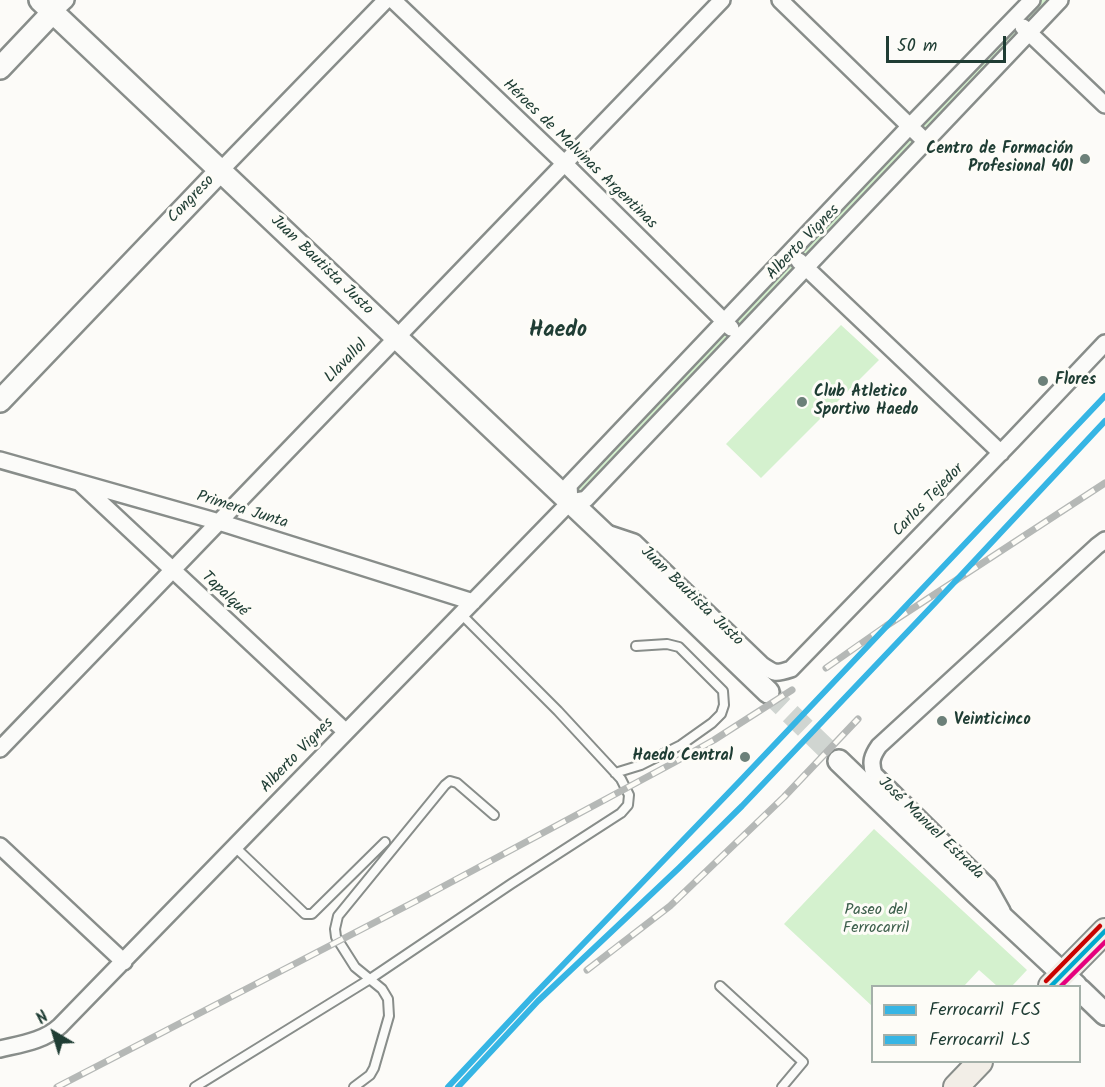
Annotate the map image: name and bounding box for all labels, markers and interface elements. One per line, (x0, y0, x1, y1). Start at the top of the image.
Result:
scale bar (889, 24, 1009, 62)
text: 50 m (897, 32, 937, 61)
street label: Héroes de Malvinas Argentinas (498, 76, 660, 234)
place label: Centro de Formación Profesional 401 (926, 140, 1073, 178)
marker: Centro de Formación Profesional 401 (1078, 152, 1092, 166)
street label: Congreso (164, 172, 220, 228)
street label: Alberto Vignes (763, 201, 845, 285)
street label: Juan Bautista Justo (266, 212, 376, 320)
district label: Haedo (529, 319, 587, 345)
street label: Llavallol (322, 336, 372, 388)
place label: Flores (1055, 371, 1096, 391)
marker: Flores (1036, 374, 1050, 388)
place label: Club Atletico Sportivo Haedo (814, 383, 918, 421)
marker: Club Atletico Sportivo Haedo (795, 395, 809, 409)
street label: Carlos Tejedor (889, 460, 969, 542)
street label: Primera Junta (194, 488, 290, 534)
street label: Juan Bautista Justo (636, 543, 746, 651)
street label: Tapalqué (196, 568, 252, 622)
place label: Veinticinco (954, 711, 1031, 731)
street label: Alberto Vignes (257, 714, 339, 798)
marker: Veinticinco (935, 714, 949, 728)
place label: Haedo Central (633, 747, 733, 767)
marker: Haedo Central (738, 750, 752, 764)
street label: José Manuel Estrada (873, 774, 987, 884)
park label: Paseo del Ferrocarril (843, 901, 909, 939)
legend (871, 985, 1081, 1063)
text: Ferrocarril FCS (929, 996, 1041, 1025)
north arrow (24, 1003, 84, 1063)
text: N (31, 1005, 54, 1031)
text: Ferrocarril LS (929, 1026, 1030, 1055)

